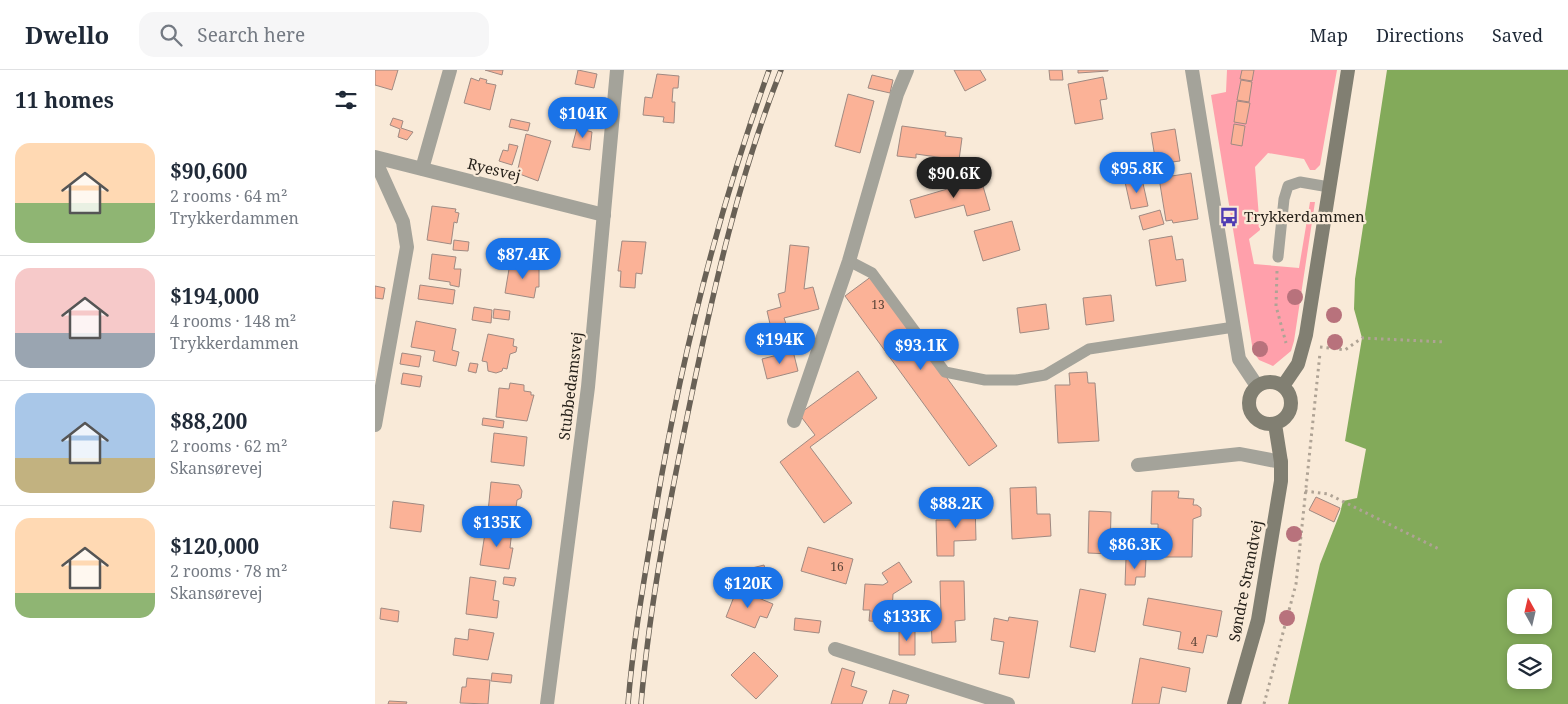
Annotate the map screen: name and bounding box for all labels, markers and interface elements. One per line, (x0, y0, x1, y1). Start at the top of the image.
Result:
search box (139, 12, 489, 57)
text: Dwello (25, 18, 109, 51)
icon: search (157, 21, 185, 49)
text: Search here (197, 22, 305, 48)
text: Map (1310, 23, 1348, 47)
text: Directions (1376, 23, 1464, 47)
text: Saved (1492, 23, 1543, 47)
text: 11 homes (15, 86, 114, 114)
icon: filters (332, 86, 360, 114)
pin: $104K (548, 97, 618, 139)
text: $104K (559, 102, 607, 124)
pin: $95.8K (1096, 152, 1178, 194)
street label: Ryesvej (466, 153, 523, 185)
pin: $90.6K (913, 156, 995, 199)
text: $90,600 (170, 157, 247, 185)
text: $95.8K (1111, 157, 1163, 179)
text: $90.6K (928, 162, 980, 184)
icon: home (55, 163, 115, 223)
text: 2 rooms · 64 m² (170, 185, 287, 207)
bus stop icon: Trykkerdammen (1218, 206, 1240, 228)
place label: Trykkerdammen (1244, 206, 1365, 226)
text: Trykkerdammen (170, 207, 299, 229)
pin: $87.4K (482, 238, 564, 280)
text: $87.4K (497, 243, 549, 265)
text: $194,000 (170, 282, 259, 310)
icon: home (55, 288, 115, 348)
house number: 13 (871, 296, 885, 313)
text: 4 rooms · 148 m² (170, 310, 296, 332)
pin: $194K (745, 322, 815, 365)
text: $194K (756, 328, 804, 350)
pin: $93.1K (880, 328, 962, 371)
street label: Stubbedamsvej (553, 330, 587, 441)
text: Trykkerdammen (170, 332, 299, 354)
text: $93.1K (895, 334, 947, 356)
text: $88,200 (170, 407, 247, 435)
icon: home (55, 413, 115, 473)
text: 2 rooms · 62 m² (170, 435, 287, 457)
text: Skansørevej (170, 457, 263, 479)
pin: $88.2K (915, 486, 997, 529)
text: $88.2K (930, 492, 982, 514)
pin: $135K (462, 506, 532, 548)
text: $135K (473, 511, 521, 533)
street label: Søndre Strandvej (1223, 518, 1267, 643)
pin: $86.3K (1094, 528, 1176, 570)
text: $120,000 (170, 532, 259, 560)
text: $86.3K (1109, 533, 1161, 555)
icon: home (55, 538, 115, 598)
house number: 16 (830, 558, 844, 575)
text: 2 rooms · 78 m² (170, 560, 287, 582)
pin: $120K (713, 566, 783, 609)
text: $120K (724, 572, 772, 594)
text: Skansørevej (170, 582, 263, 604)
north arrow (1507, 589, 1553, 634)
map controls (1507, 589, 1552, 689)
pin: $133K (872, 600, 942, 642)
text: $133K (883, 605, 931, 627)
house number: 4 (1191, 633, 1198, 650)
button: layers (1507, 644, 1552, 689)

